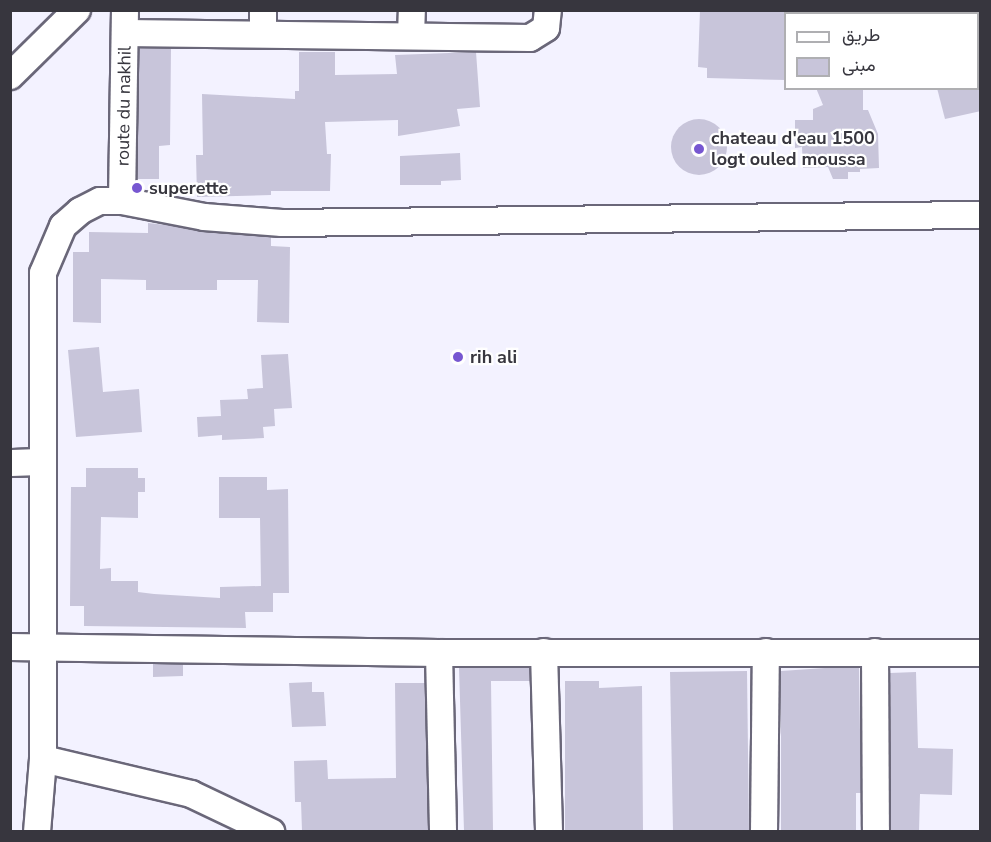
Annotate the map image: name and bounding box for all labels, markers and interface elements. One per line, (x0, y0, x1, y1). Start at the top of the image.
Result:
legend (784, 12, 979, 90)
text: طريق (842, 23, 880, 47)
street label: route du nakhil (112, 46, 136, 166)
text: مبنى (842, 53, 876, 77)
place label: chateau d'eau 1500 logt ouled moussa (711, 128, 875, 170)
marker: chateau d'eau 1500 logt ouled moussa (692, 142, 706, 156)
place label: superette (149, 177, 228, 199)
marker: superette (130, 181, 144, 195)
place label: rih ali (470, 346, 517, 368)
marker: rih ali (451, 350, 465, 364)

